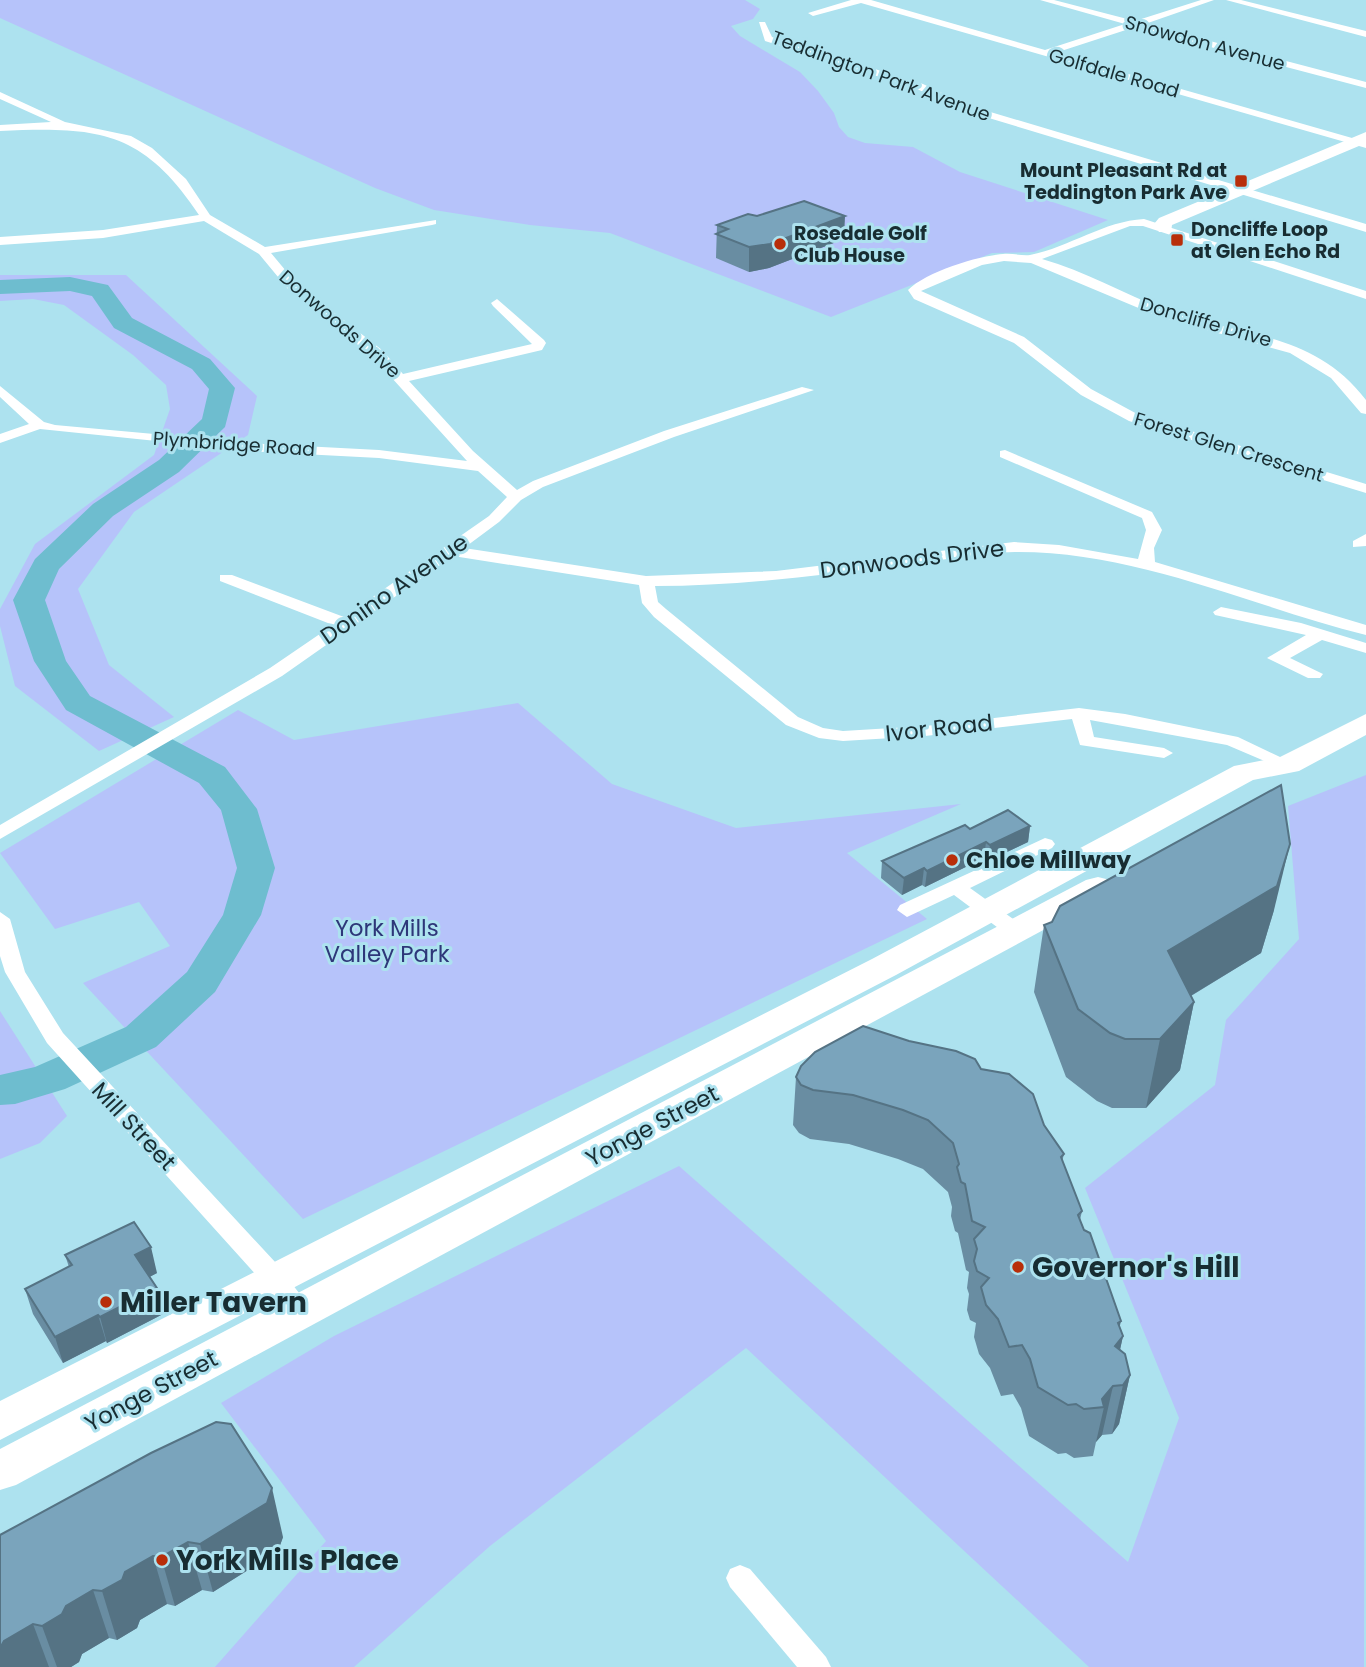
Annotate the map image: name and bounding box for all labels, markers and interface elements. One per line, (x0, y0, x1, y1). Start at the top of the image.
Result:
street label: Snowdon Avenue (1122, 9, 1288, 77)
street label: Teddington Park Avenue (768, 24, 994, 128)
street label: Golfdale Road (1046, 41, 1182, 105)
place label: Mount Pleasant Rd at Teddington Park Ave (1020, 157, 1227, 206)
marker: Mount Pleasant Rd at Teddington Park Ave (1233, 173, 1249, 189)
place label: Doncliffe Loop at Glen Echo Rd (1191, 216, 1340, 265)
place label: Rosedale Golf Club House (794, 220, 927, 269)
marker: Doncliffe Loop at Glen Echo Rd (1169, 232, 1185, 248)
marker: Rosedale Golf Club House (772, 236, 788, 252)
street label: Donwoods Drive (273, 264, 407, 384)
street label: Doncliffe Drive (1137, 290, 1275, 354)
street label: Forest Glen Crescent (1131, 405, 1327, 489)
street label: Plymbridge Road (152, 425, 316, 463)
street label: Donino Avenue (314, 526, 474, 652)
street label: Donwoods Drive (818, 532, 1006, 586)
street label: Ivor Road (884, 706, 994, 750)
place label: Chloe Millway (966, 844, 1132, 876)
marker: Chloe Millway (944, 852, 960, 868)
park label: York Mills Valley Park (324, 912, 450, 970)
street label: Mill Street (85, 1075, 183, 1177)
street label: Yonge Street (580, 1078, 724, 1174)
place label: Governor's Hill (1032, 1248, 1240, 1287)
marker: Governor's Hill (1010, 1259, 1026, 1275)
place label: Miller Tavern (120, 1283, 307, 1322)
marker: Miller Tavern (98, 1294, 114, 1310)
street label: Yonge Street (79, 1343, 223, 1439)
place label: York Mills Place (176, 1541, 399, 1580)
marker: York Mills Place (154, 1552, 170, 1568)

